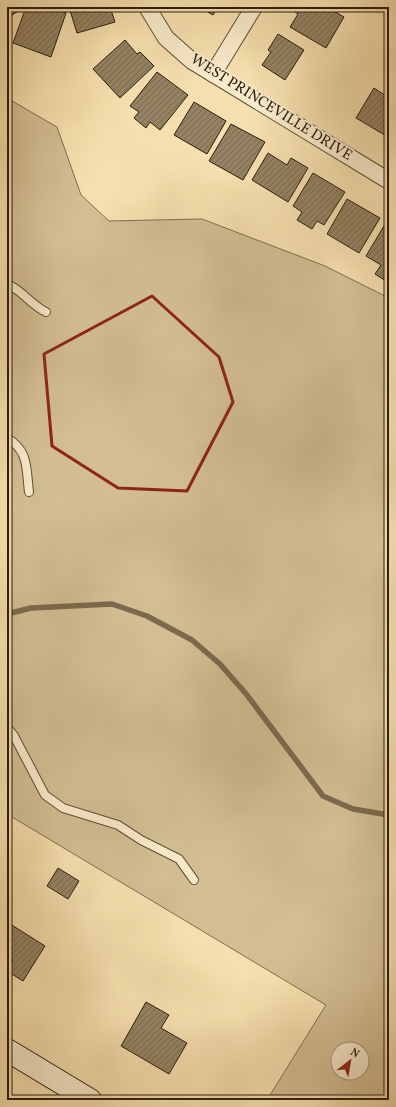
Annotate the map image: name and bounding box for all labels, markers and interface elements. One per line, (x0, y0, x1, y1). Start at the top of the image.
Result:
street label: WEST PRINCEVILLE DRIVE (186, 49, 356, 167)
north arrow (330, 1041, 370, 1081)
text: N (347, 1045, 362, 1062)

